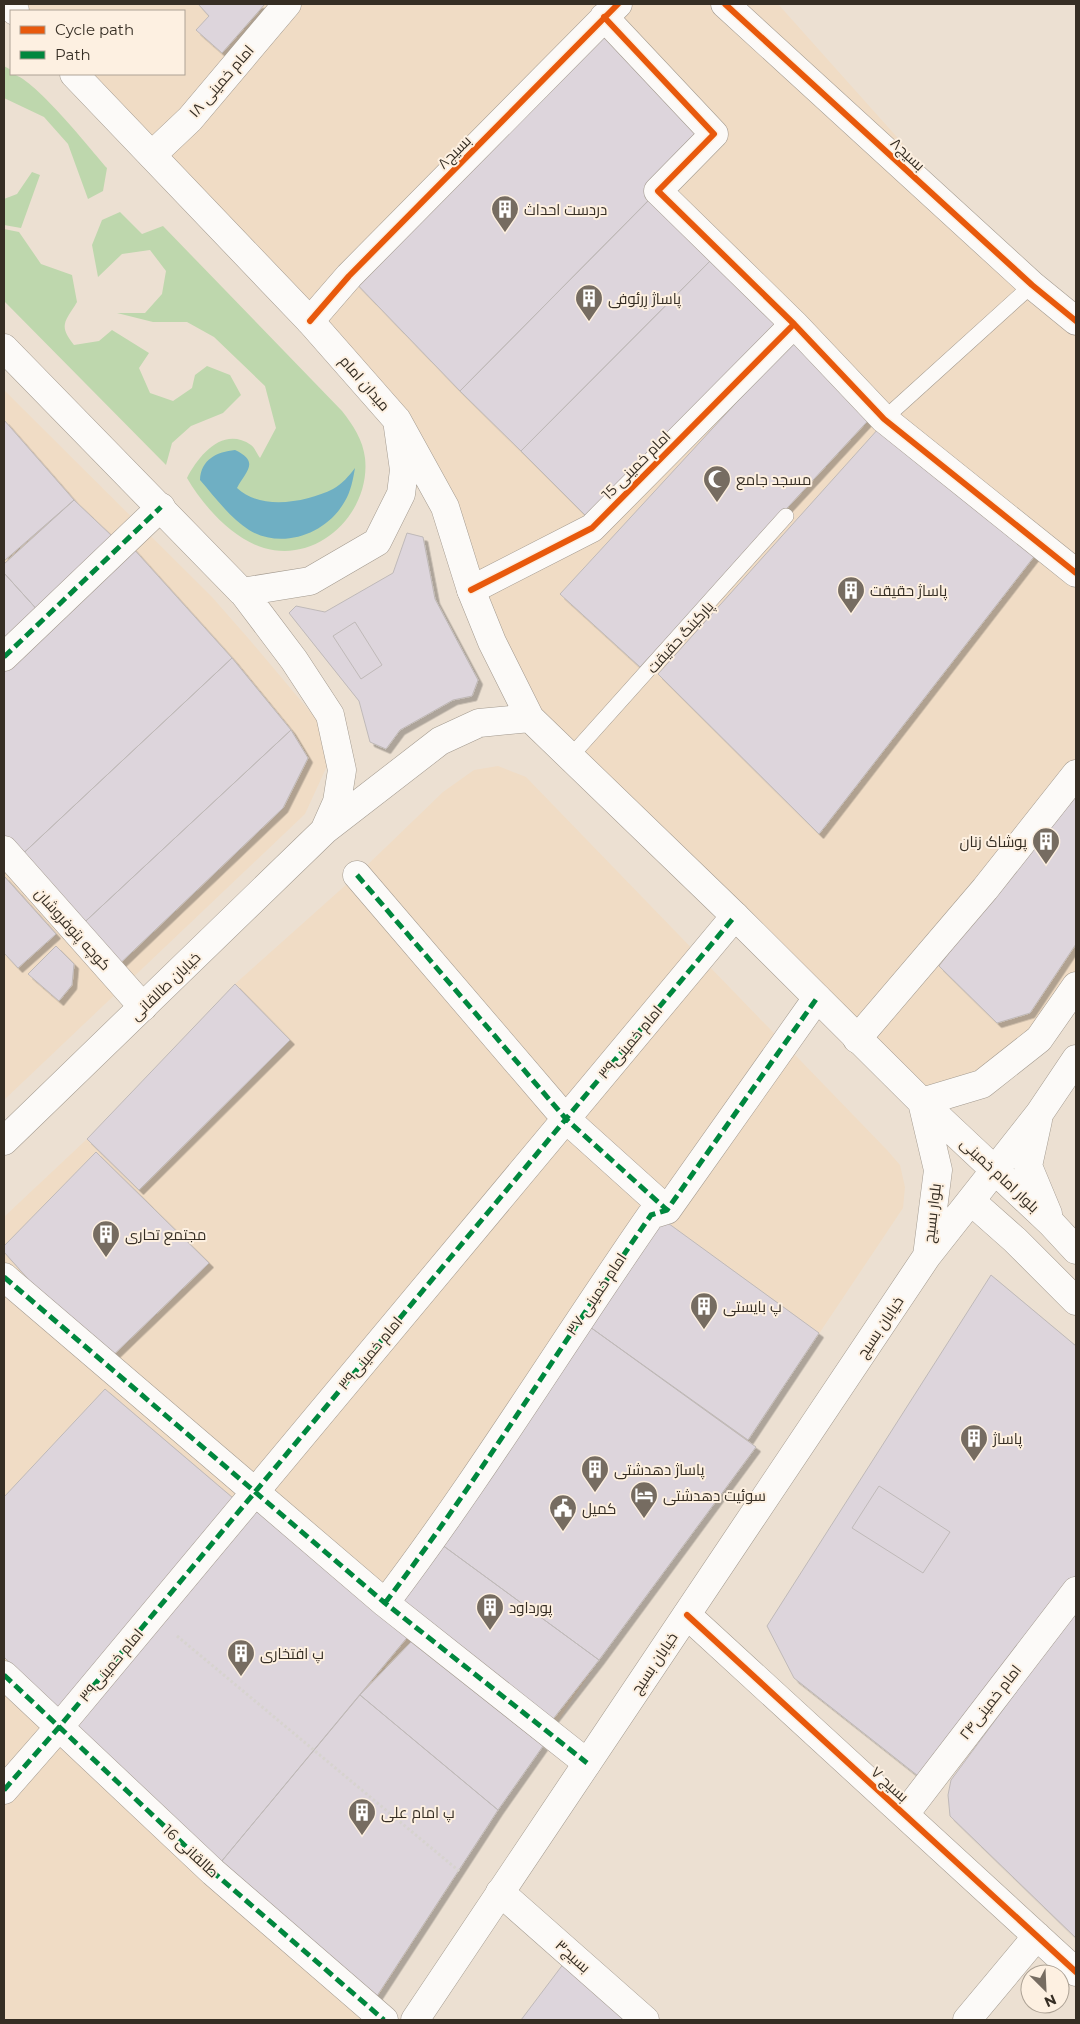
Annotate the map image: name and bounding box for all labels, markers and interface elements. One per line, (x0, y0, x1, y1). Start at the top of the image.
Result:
legend (10, 10, 185, 75)
text: Cycle path (55, 20, 134, 39)
street label: امام خمینی ۱۸ (184, 41, 258, 122)
text: Path (55, 45, 91, 64)
street label: بسیج۸ (433, 131, 476, 174)
street label: بسیج۸ (885, 133, 929, 176)
building icon: دردست احداث (490, 194, 520, 233)
place label: دردست احداث (524, 200, 607, 219)
building icon: پاساژ رِرئوفی (574, 283, 604, 322)
place label: پاساژ رِرئوفی (608, 289, 681, 309)
street label: میدان امام (335, 351, 394, 415)
street label: امام خمینی 15 (598, 427, 675, 504)
mosque icon: مسجد جامع (702, 464, 732, 503)
place label: مسجد جامع (736, 470, 811, 491)
building icon: پاساژ حقیقت (836, 575, 866, 614)
place label: پاساژ حقیقت (870, 581, 947, 601)
street label: پارکینگ حقیقت (643, 597, 718, 678)
building icon: پوشاک زنان (1031, 826, 1061, 865)
place label: پوشاک زنان (959, 832, 1027, 852)
street label: کوچه پتوفروشان (30, 884, 115, 975)
street label: خیابان طالقانی (126, 948, 205, 1025)
street label: امام خمینی۳۹ (594, 1001, 667, 1083)
street label: بلوار امام خمینی (956, 1134, 1043, 1217)
street label: بلوار بسیج (919, 1182, 947, 1244)
building icon: مجتمع تحاری (91, 1219, 121, 1258)
place label: مجتمع تحاری (125, 1225, 206, 1246)
street label: امام خمینی ۳۷ (561, 1249, 631, 1339)
building icon: پ بایستی (689, 1291, 719, 1330)
street label: خیابان بسیج (852, 1293, 909, 1363)
place label: پ بایستی (723, 1297, 782, 1317)
street label: امام خمینی۳۹ (334, 1312, 407, 1394)
building icon: پاساژ (959, 1423, 989, 1462)
place label: پاساژ (992, 1429, 1022, 1449)
building icon: پاساژ دهدشتی (580, 1454, 610, 1493)
place label: پاساژ دهدشتی (614, 1460, 704, 1480)
hotel icon: سوئیت دهدشتی (629, 1480, 659, 1519)
place label: سوئیت دهدشتی (663, 1486, 766, 1506)
public building icon: کمیل (548, 1493, 578, 1532)
place label: کمیل (582, 1499, 616, 1519)
building icon: پورداود (475, 1592, 505, 1631)
place label: پورداود (509, 1598, 552, 1618)
street label: امام خمینی۳۹ (75, 1624, 148, 1706)
street label: خیابان بسیج (626, 1629, 683, 1699)
building icon: پ افتخاری (226, 1638, 256, 1677)
place label: پ افتخاری (260, 1644, 324, 1664)
street label: امام خمینی۲۴ (955, 1661, 1026, 1744)
street label: بسیج ۷ (866, 1762, 913, 1807)
building icon: پ امام علی (347, 1797, 377, 1836)
place label: پ امام علی (381, 1803, 455, 1823)
street label: طالقانی 16 (158, 1820, 223, 1882)
street label: بسیج۳ (550, 1935, 595, 1978)
north arrow (1020, 1964, 1070, 2014)
text: N (1041, 1990, 1059, 2011)

